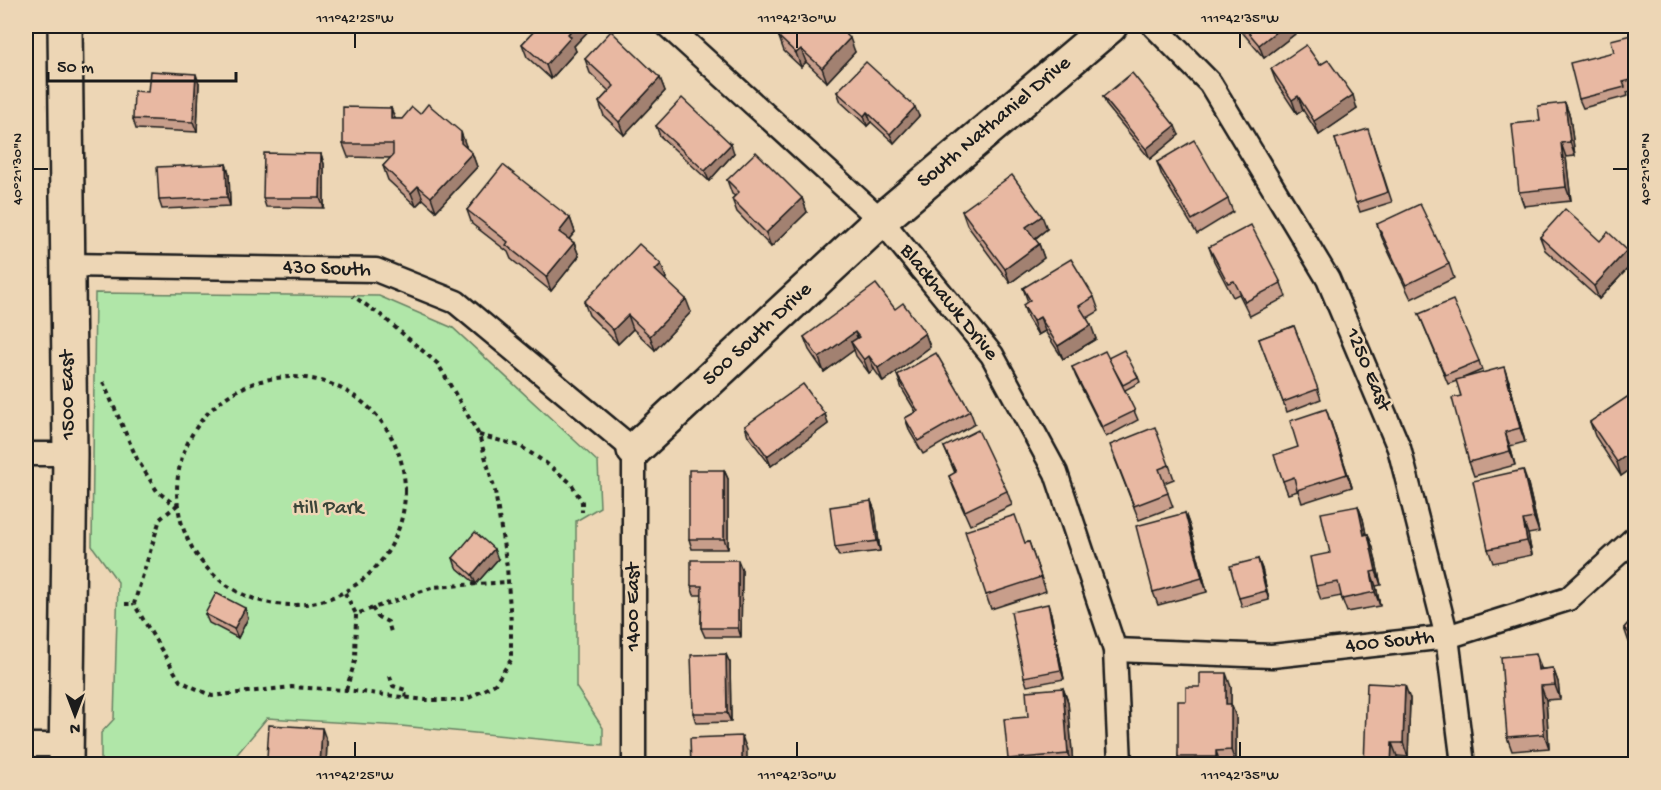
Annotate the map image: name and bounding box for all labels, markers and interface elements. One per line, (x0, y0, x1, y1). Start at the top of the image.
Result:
text: 111°42'25"W (315, 10, 394, 28)
text: 111°42'30"W (757, 10, 836, 28)
text: 111°42'35"W (1200, 10, 1279, 28)
scale bar (48, 45, 236, 83)
street label: South Nathaniel Drive (913, 51, 1078, 195)
text: 50 m (57, 58, 94, 79)
text: 40°21'30"N (9, 133, 27, 205)
text: 40°21'30"N (1637, 133, 1655, 205)
street label: Blackhawk Drive (893, 239, 1003, 367)
street label: 430 South (283, 256, 371, 284)
street label: 500 South Drive (698, 277, 819, 392)
street label: 1250 East (1338, 324, 1397, 418)
street label: 1500 East (56, 348, 82, 441)
park label: Hill Park (293, 497, 366, 522)
street label: 1400 East (622, 560, 647, 652)
street label: 400 South (1344, 626, 1436, 660)
north arrow (45, 685, 105, 745)
text: N (69, 717, 80, 736)
text: 111°42'25"W (315, 767, 394, 785)
text: 111°42'30"W (757, 767, 836, 785)
text: 111°42'35"W (1200, 767, 1279, 785)

